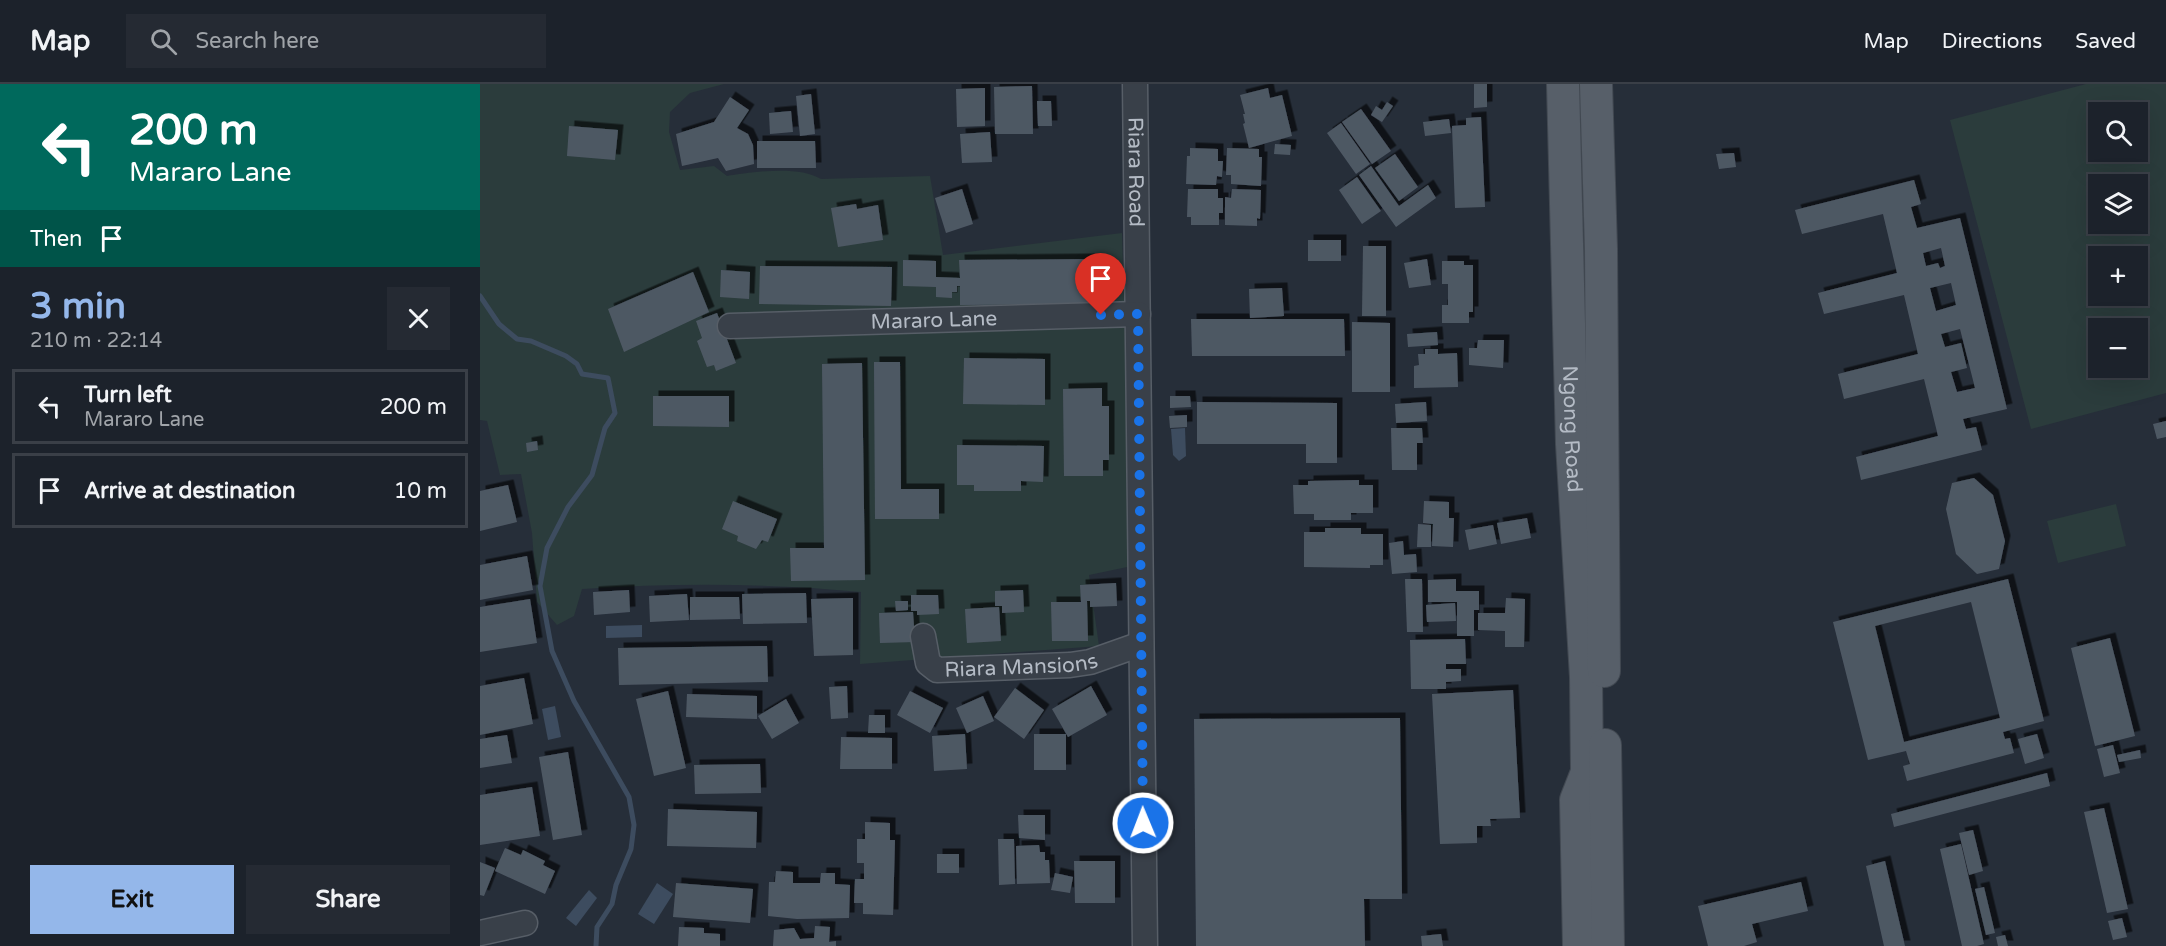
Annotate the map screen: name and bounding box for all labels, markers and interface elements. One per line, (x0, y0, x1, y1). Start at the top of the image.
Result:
search box (126, 14, 546, 68)
text: Map (30, 24, 90, 58)
icon: search (147, 25, 180, 58)
text: Search here (195, 28, 319, 54)
text: Map (1863, 29, 1909, 54)
text: Directions (1942, 29, 2042, 54)
text: Saved (2075, 29, 2136, 54)
map controls (2088, 102, 2148, 378)
button: search (2088, 102, 2148, 162)
text: 200 m (129, 105, 258, 156)
icon: left (30, 108, 108, 186)
street label: Riara Road (1122, 117, 1149, 227)
text: Mararo Lane (129, 156, 292, 189)
button: layers (2088, 174, 2148, 234)
icon: arrive (95, 222, 128, 255)
text: Then (30, 226, 83, 252)
button: + (2088, 246, 2148, 306)
pin (1075, 253, 1126, 315)
icon: arrive (1084, 262, 1117, 295)
text: 3 min (30, 285, 126, 328)
button: close (387, 287, 450, 350)
street label: Mararo Lane (870, 306, 998, 335)
button: − (2088, 318, 2148, 378)
text: 210 m · 22:14 (30, 329, 162, 353)
street label: Ngong Road (1557, 365, 1587, 493)
text: Turn left (84, 382, 172, 408)
icon: left (33, 390, 66, 423)
text: 200 m (380, 394, 447, 420)
text: Mararo Lane (84, 408, 204, 432)
icon: arrive (33, 474, 66, 507)
text: Arrive at destination (84, 478, 295, 504)
text: 10 m (393, 478, 447, 504)
street label: Riara Mansions (944, 648, 1101, 683)
position arrow (1111, 791, 1175, 855)
button: Exit (30, 865, 234, 934)
button: Share (246, 865, 450, 934)

